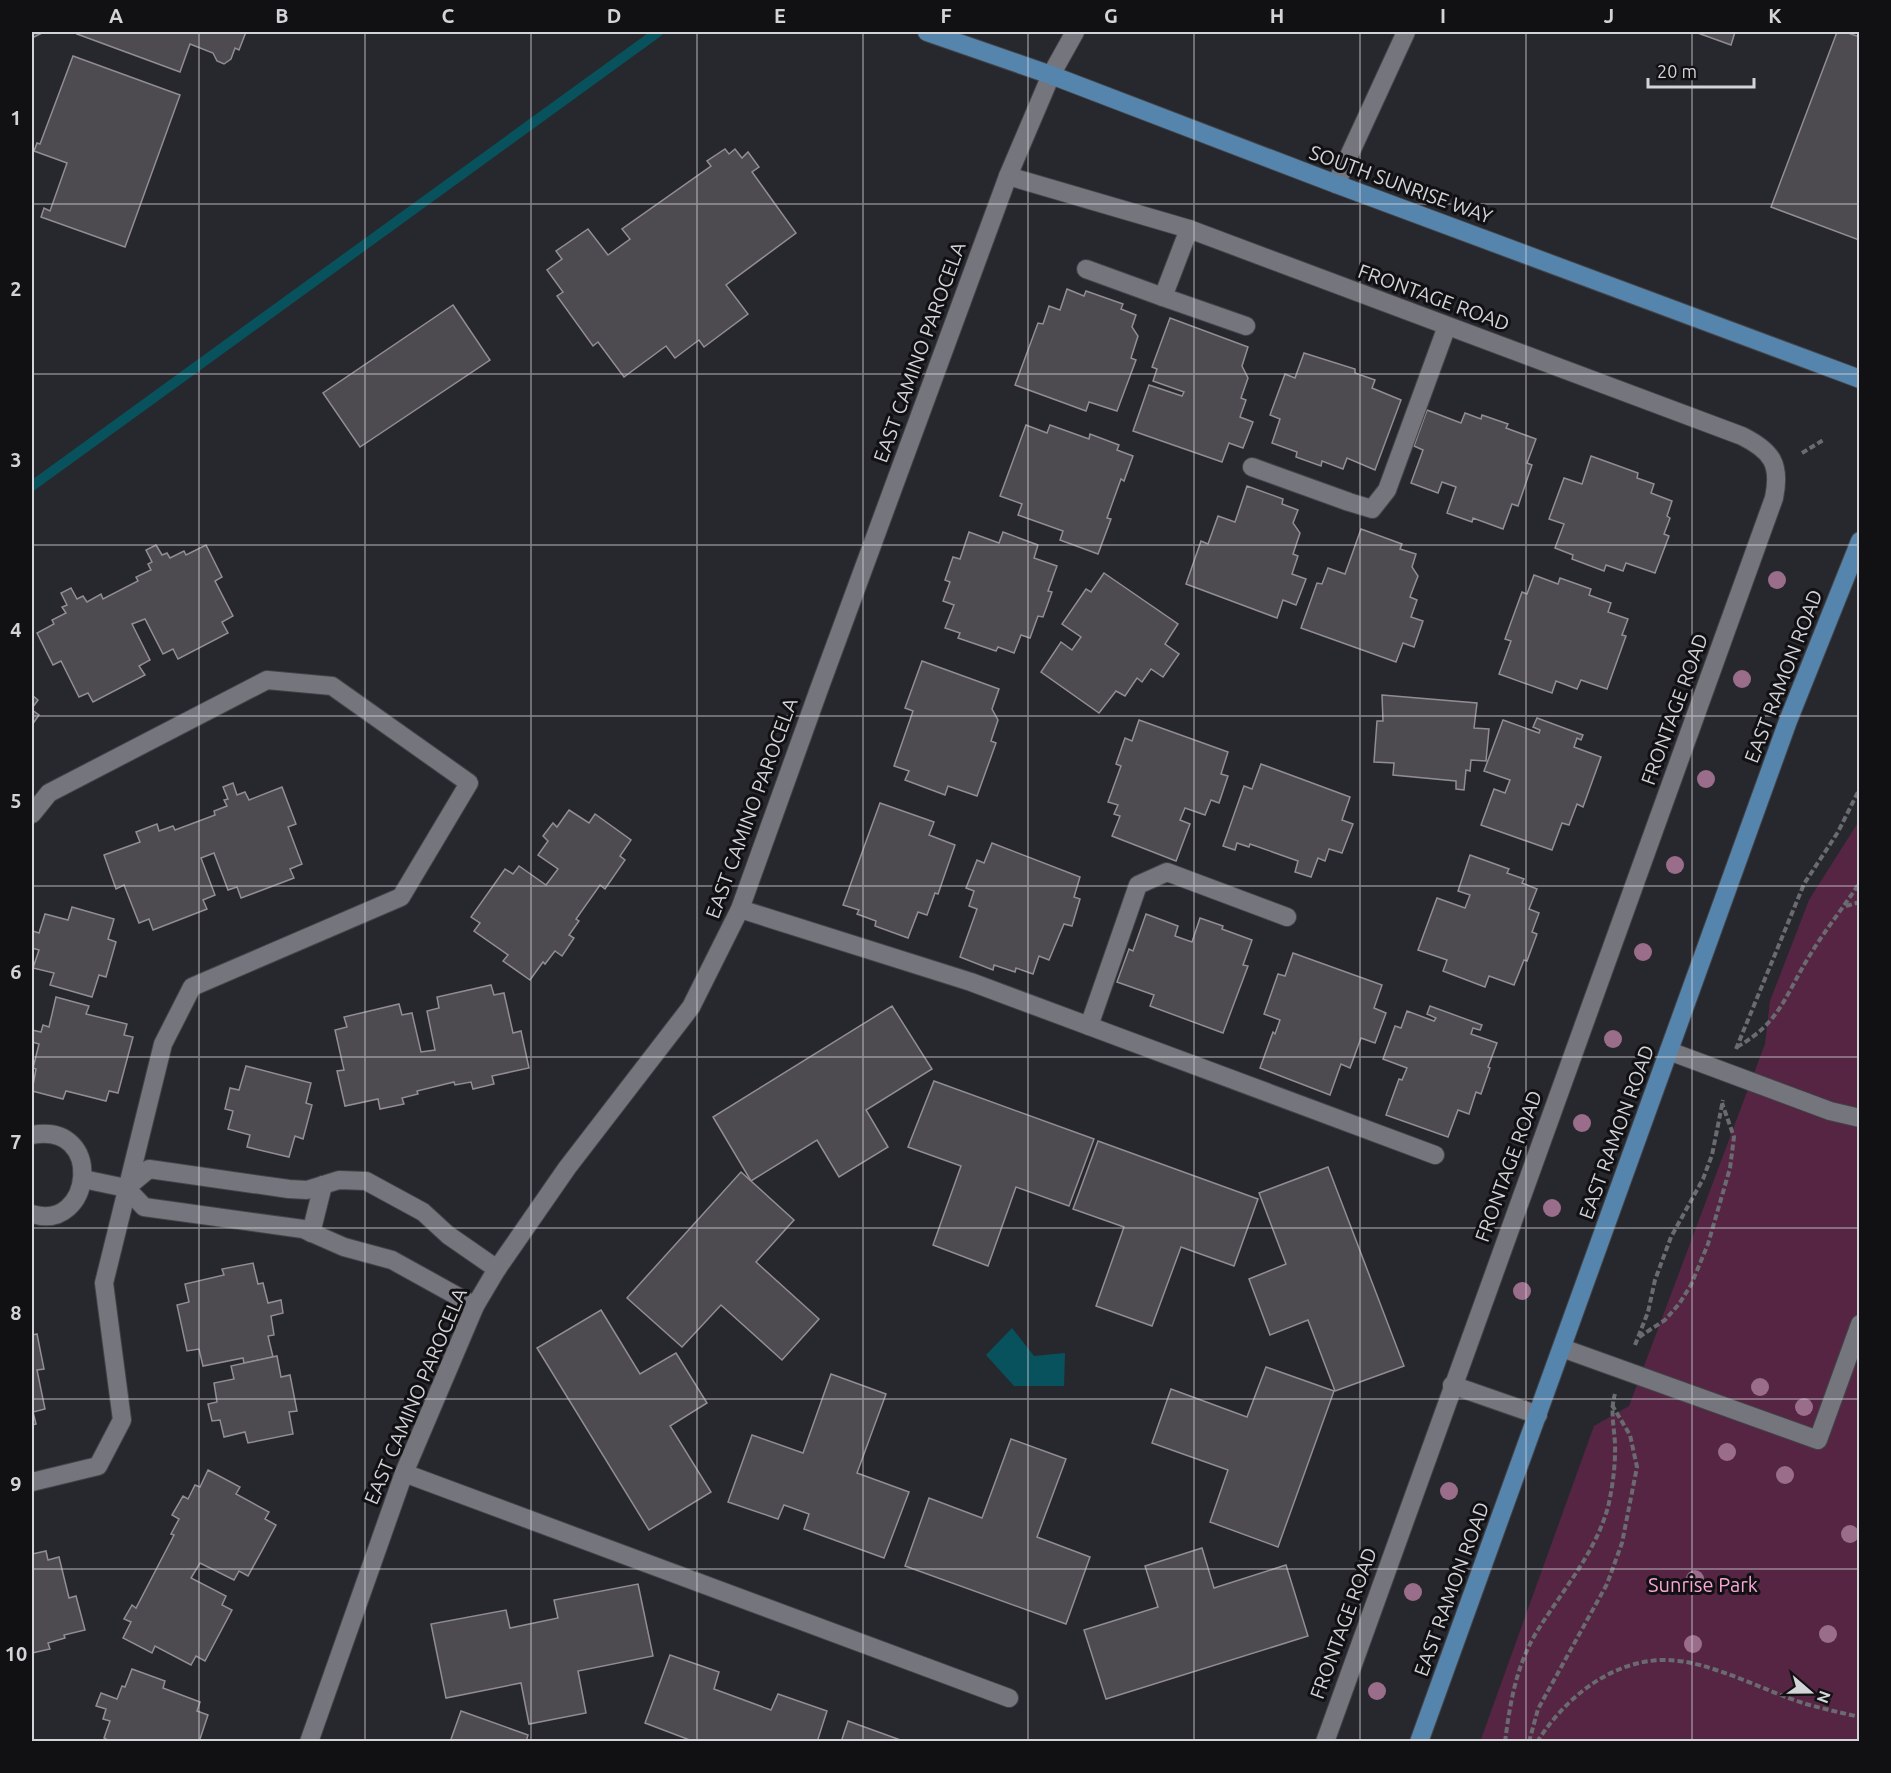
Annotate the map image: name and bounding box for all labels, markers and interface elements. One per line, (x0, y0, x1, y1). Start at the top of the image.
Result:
text: A (109, 4, 123, 27)
text: B (275, 4, 289, 27)
text: C (442, 4, 455, 27)
text: D (607, 4, 621, 27)
text: E (774, 4, 786, 27)
text: F (940, 4, 952, 27)
text: G (1104, 4, 1118, 27)
text: H (1270, 4, 1284, 27)
text: I (1440, 4, 1446, 27)
text: J (1604, 4, 1614, 27)
text: K (1768, 4, 1782, 27)
scale bar (1648, 51, 1754, 89)
text: 20 m (1657, 61, 1697, 81)
text: 1 (10, 106, 22, 129)
street label: SOUTH SUNRISE WAY (1306, 140, 1496, 228)
street label: EAST CAMINO PAROCELA (868, 239, 970, 465)
street label: FRONTAGE ROAD (1355, 259, 1513, 335)
text: 2 (10, 277, 22, 300)
text: 3 (10, 448, 22, 471)
street label: EAST RAMON ROAD (1739, 586, 1827, 766)
text: 4 (10, 618, 22, 641)
street label: FRONTAGE ROAD (1636, 630, 1712, 788)
street label: EAST CAMINO PAROCELA (700, 695, 802, 921)
text: 5 (10, 789, 22, 812)
text: 6 (10, 960, 22, 983)
street label: EAST RAMON ROAD (1574, 1042, 1658, 1222)
street label: FRONTAGE ROAD (1470, 1087, 1546, 1245)
text: 7 (10, 1130, 22, 1153)
street label: EAST CAMINO PAROCELA (359, 1284, 471, 1508)
text: 8 (10, 1301, 22, 1324)
text: 9 (10, 1472, 22, 1495)
street label: EAST RAMON ROAD (1409, 1499, 1493, 1679)
street label: FRONTAGE ROAD (1305, 1544, 1381, 1702)
park label: Sunrise Park (1648, 1573, 1758, 1596)
text: 10 (5, 1642, 27, 1665)
north arrow (1780, 1662, 1840, 1722)
text: N (1814, 1688, 1835, 1706)

